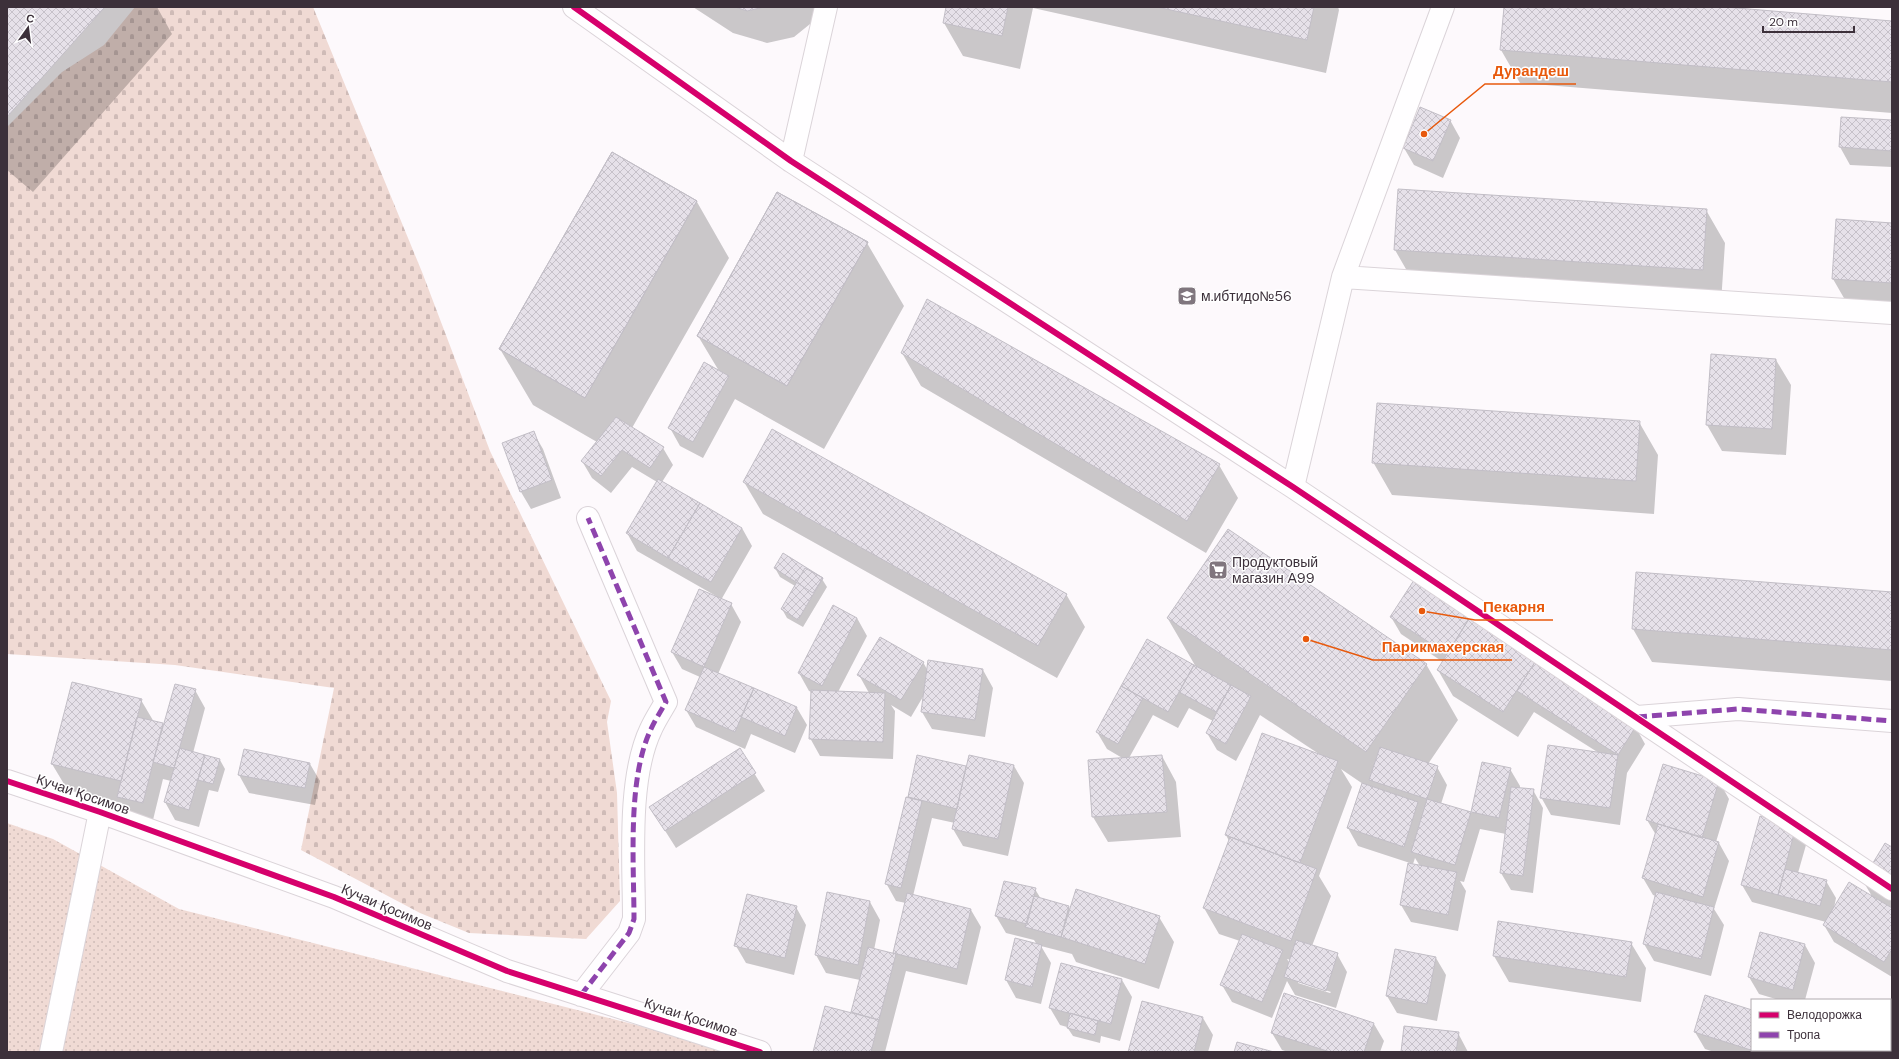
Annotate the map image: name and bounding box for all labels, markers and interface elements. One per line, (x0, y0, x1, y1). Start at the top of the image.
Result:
north arrow (8, 8, 48, 48)
scale bar (1763, 8, 1854, 34)
text: С (25, 11, 36, 26)
text: 20 m (1769, 14, 1798, 30)
callout: Дурандеш (1485, 57, 1576, 84)
text: Дурандеш (1493, 61, 1569, 81)
school or university icon: м.ибтидо№56 (1176, 285, 1198, 307)
place label: м.ибтидо№56 (1201, 287, 1292, 305)
place label: Продуктовый магазин А99 (1232, 553, 1318, 587)
supermarket icon: Продуктовый магазин А99 (1207, 559, 1229, 581)
callout: Пекарня (1475, 593, 1553, 620)
text: Пекарня (1483, 597, 1545, 617)
callout: Парикмахерская (1373, 633, 1512, 660)
text: Парикмахерская (1382, 637, 1504, 657)
street label: Кучаи Қосимов (34, 770, 132, 818)
street label: Кучаи Қосимов (339, 880, 435, 934)
street label: Кучаи Қосимов (642, 993, 740, 1041)
legend (1751, 999, 1891, 1051)
text: Велодорожка (1787, 1007, 1862, 1023)
text: Тропа (1787, 1027, 1821, 1043)

